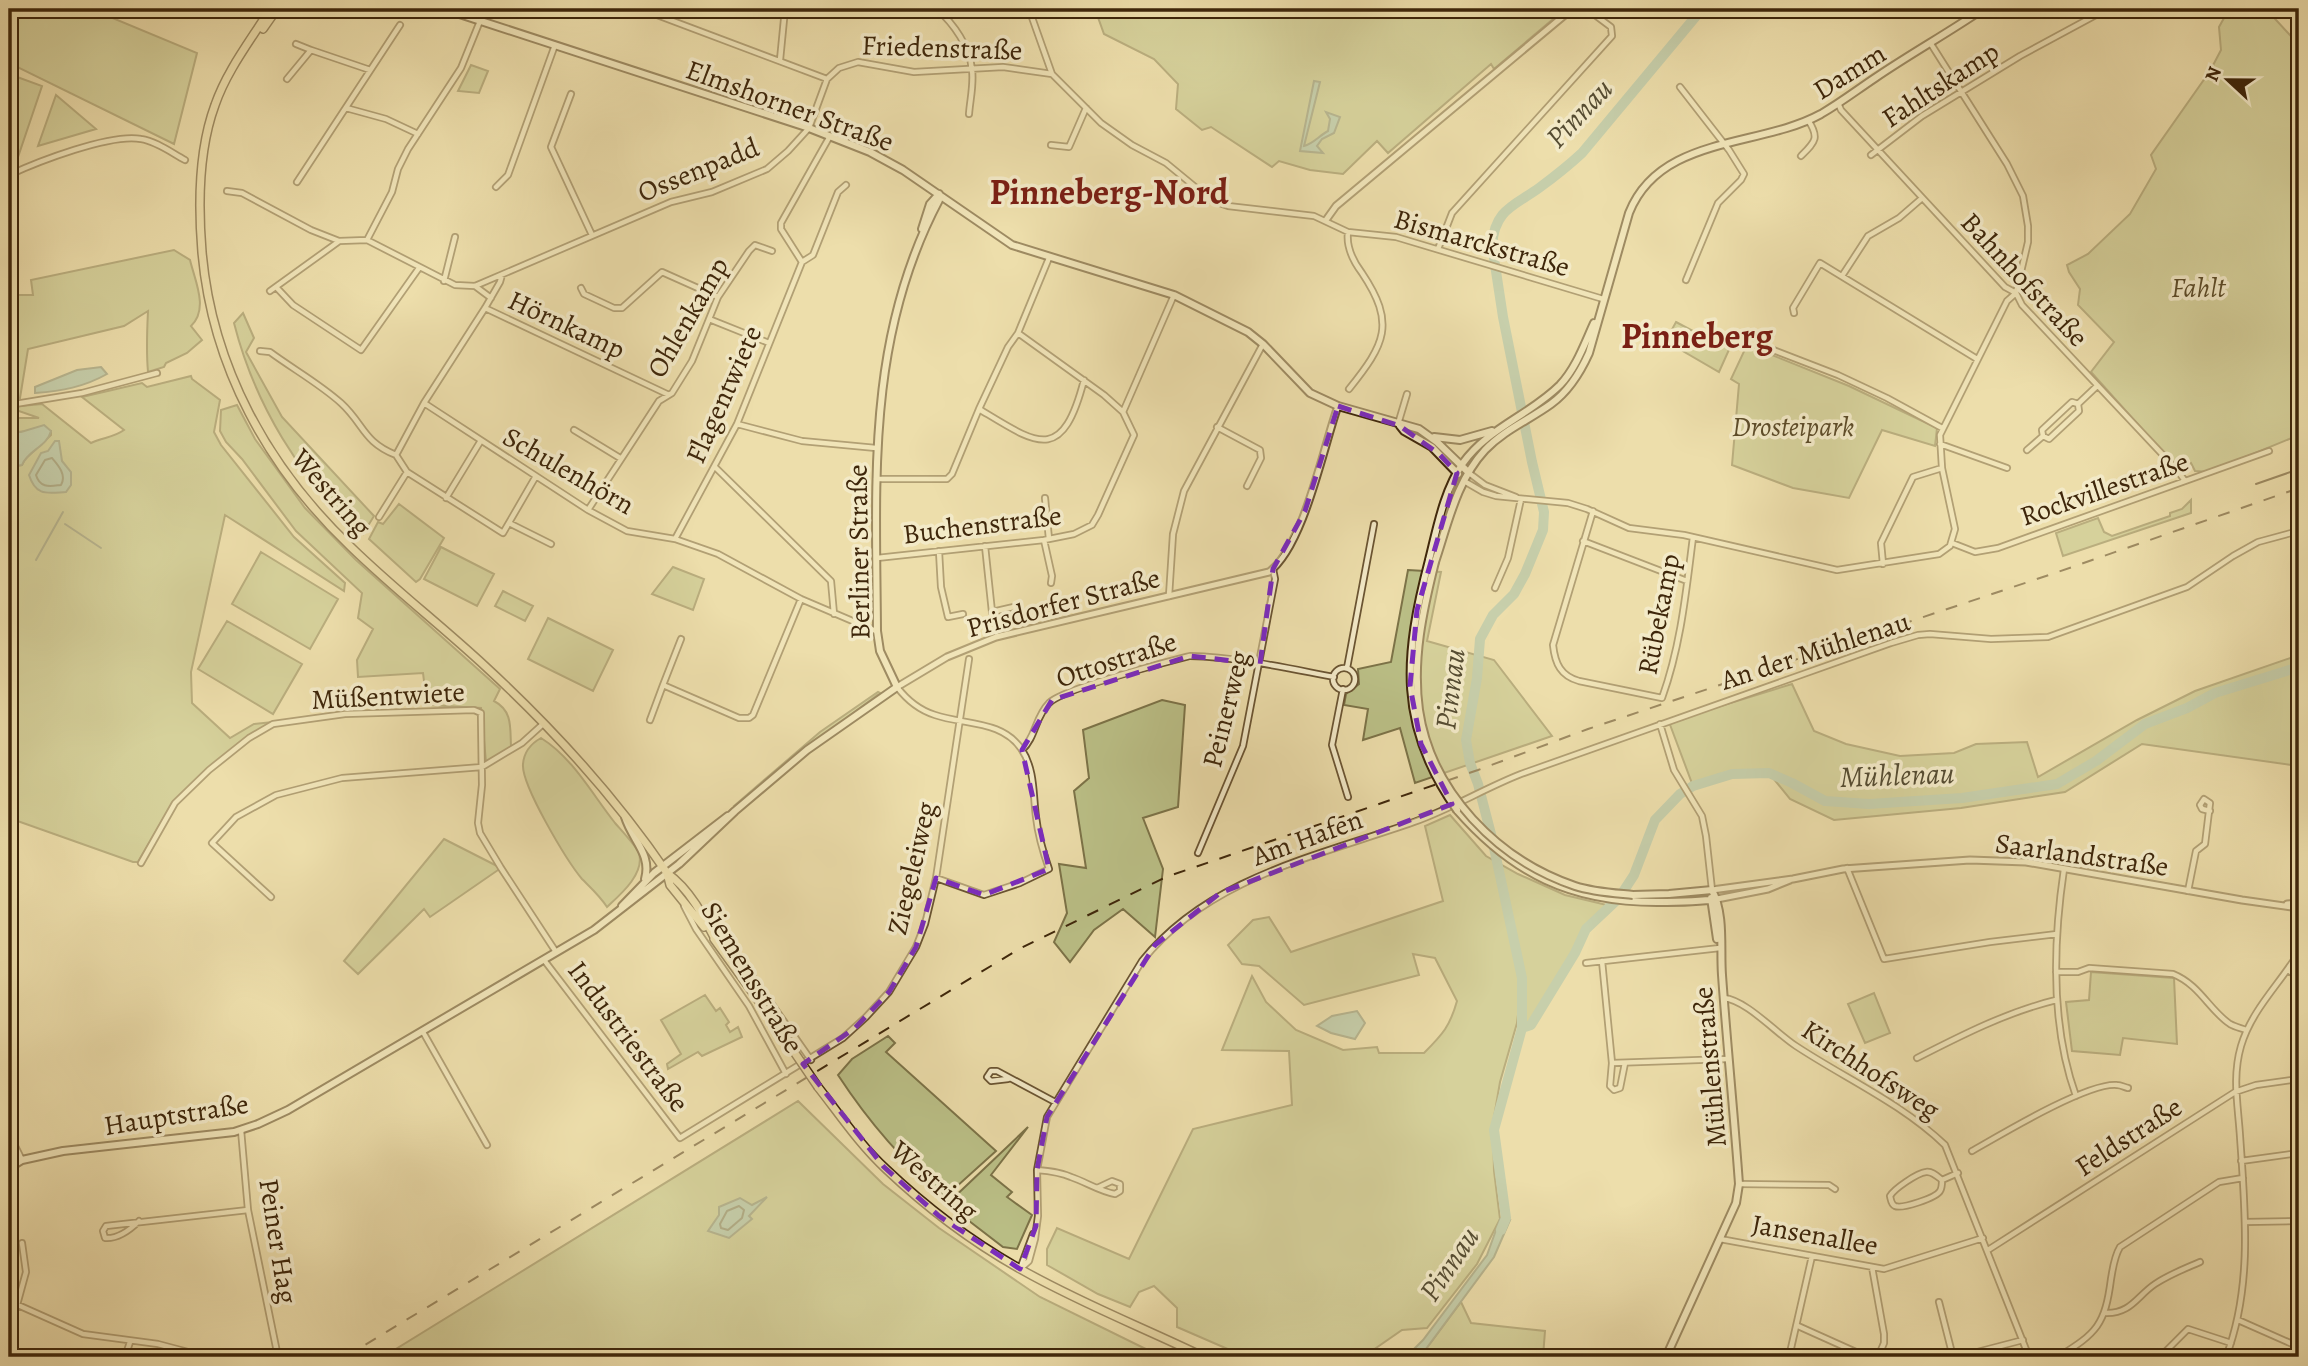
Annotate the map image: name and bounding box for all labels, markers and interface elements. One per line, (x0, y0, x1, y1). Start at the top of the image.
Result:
street label: Friedenstraße (861, 26, 1023, 70)
street label: Fahltskamp (1874, 33, 2007, 137)
street label: Damm (1806, 35, 1893, 109)
north arrow (2192, 46, 2262, 116)
street label: Elmshorner Straße (681, 51, 899, 161)
text: N (2199, 63, 2228, 85)
water label: Pinnau (1537, 69, 1621, 157)
street label: Ossenpadd (632, 128, 766, 211)
district label: Pinneberg-Nord (989, 168, 1229, 216)
street label: Bismarckstraße (1389, 200, 1574, 286)
street label: Bahnhofstraße (1952, 204, 2097, 355)
street label: Ohlenkamp (638, 250, 738, 385)
park label: Fahlt (2171, 269, 2226, 307)
street label: Hörnkamp (502, 281, 631, 369)
district label: Pinneberg (1621, 312, 1773, 360)
street label: Flagentwiete (677, 319, 771, 469)
park label: Drosteipark (1732, 408, 1854, 446)
street label: Schulenhörn (496, 418, 641, 524)
street label: Westring (282, 440, 380, 545)
street label: Rockvillestraße (2015, 442, 2194, 536)
street label: Berliner Straße (838, 464, 880, 640)
street label: Buchenstraße (901, 496, 1064, 554)
street label: Rübekamp (1629, 550, 1689, 678)
street label: Prisdorfer Straße (962, 559, 1164, 647)
street label: An der Mühlenau (1715, 602, 1916, 700)
street label: Ottostraße (1051, 623, 1182, 697)
water label: Pinnau (1425, 646, 1475, 732)
street label: Peinerweg (1193, 647, 1259, 772)
street label: Müßentwiete (310, 673, 466, 719)
water label: Mühlenau (1839, 753, 1955, 797)
street label: Ziegeleiweg (878, 798, 946, 939)
street label: Am Hafen (1246, 800, 1368, 876)
street label: Saarlandstraße (1993, 824, 2171, 886)
street label: Siemensstraße (692, 895, 812, 1060)
street label: Industriestraße (559, 953, 698, 1120)
street label: Mühlenstraße (1684, 985, 1736, 1149)
street label: Kirchhofsweg (1794, 1011, 1947, 1129)
street label: Hauptstraße (101, 1085, 251, 1145)
street label: Feldstraße (2068, 1088, 2189, 1186)
street label: Westring (881, 1131, 986, 1230)
street label: Peiner Hag (249, 1176, 307, 1307)
street label: Jansenallee (1749, 1205, 1881, 1265)
water label: Pinnau (1410, 1219, 1488, 1309)

